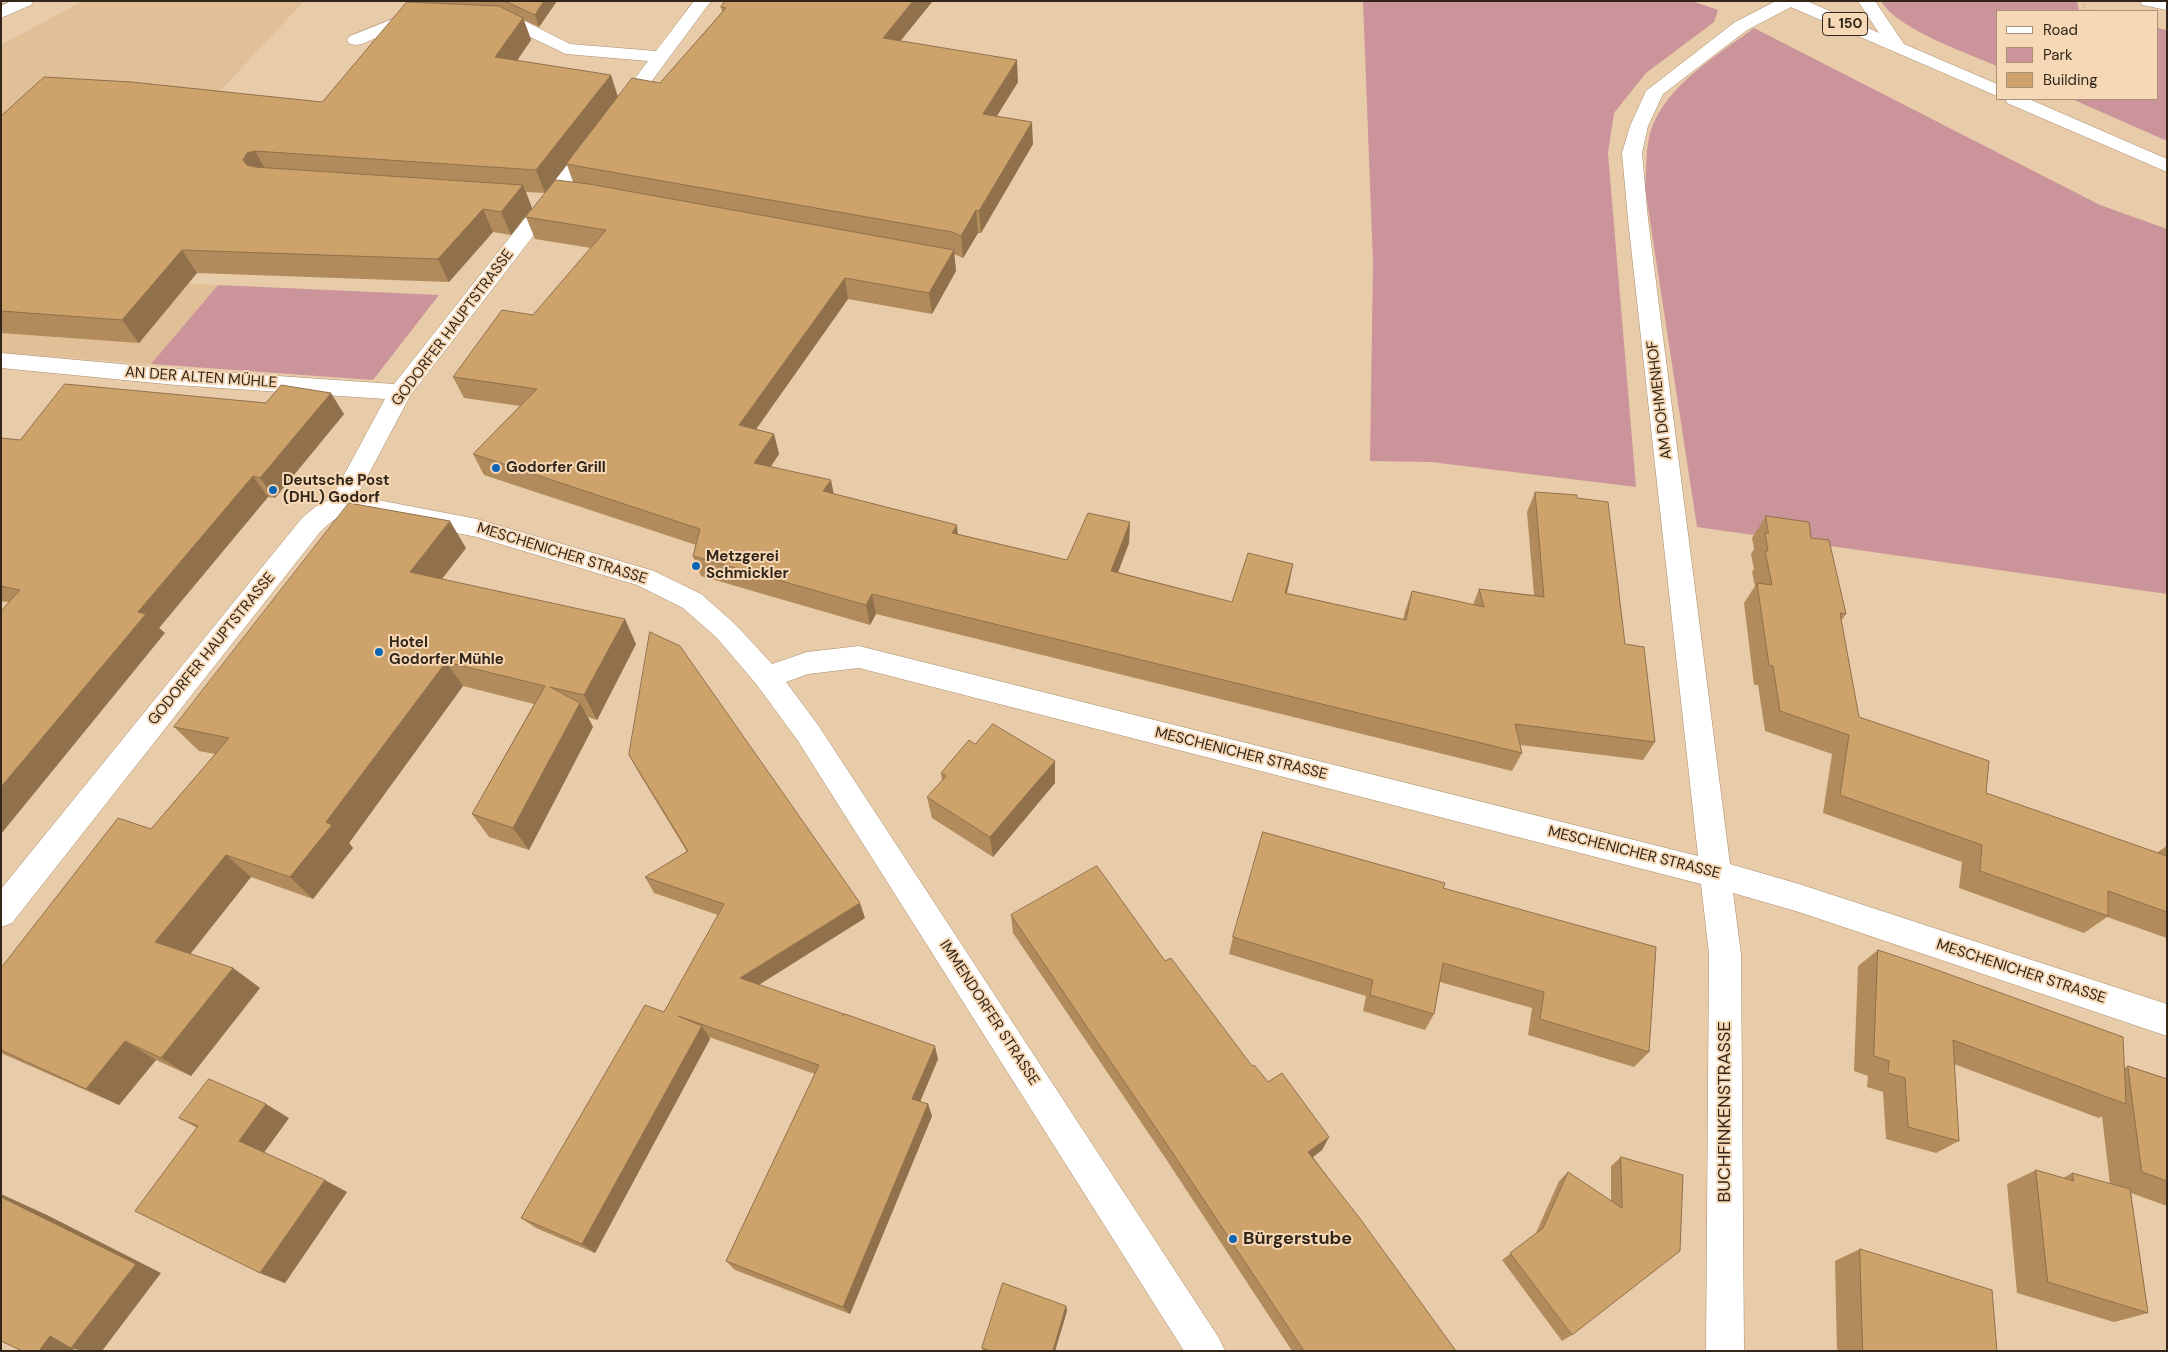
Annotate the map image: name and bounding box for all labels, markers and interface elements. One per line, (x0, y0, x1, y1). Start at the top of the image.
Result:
legend (1996, 10, 2158, 100)
road number: L 150 (1822, 12, 1868, 36)
text: Road (2043, 20, 2078, 40)
text: Park (2043, 45, 2073, 65)
text: Building (2043, 70, 2098, 90)
street label: GODORFER HAUPTSTRASSE (388, 246, 518, 410)
street label: AM DOHMENHOF (1644, 339, 1676, 461)
street label: AN DER ALTEN MÜHLE (124, 364, 278, 392)
place label: Godorfer Grill (506, 459, 606, 477)
marker: Godorfer Grill (490, 462, 502, 474)
place label: Deutsche Post (DHL) Godorf (283, 472, 390, 507)
marker: Deutsche Post (DHL) Godorf (267, 484, 279, 496)
street label: MESCHENICHER STRASSE (475, 520, 649, 588)
place label: Metzgerei Schmickler (706, 548, 789, 583)
marker: Metzgerei Schmickler (690, 560, 702, 572)
street label: GODORFER HAUPTSTRASSE (145, 569, 279, 729)
place label: Hotel Godorfer Mühle (389, 634, 504, 669)
marker: Hotel Godorfer Mühle (373, 646, 385, 658)
street label: MESCHENICHER STRASSE (1153, 724, 1329, 784)
street label: MESCHENICHER STRASSE (1546, 823, 1722, 883)
street label: MESCHENICHER STRASSE (1934, 936, 2108, 1008)
street label: IMMENDORFER STRASSE (935, 937, 1043, 1089)
street label: BUCHFINKENSTRASSE (1714, 1021, 1736, 1203)
place label: Bürgerstube (1243, 1228, 1352, 1250)
marker: Bürgerstube (1227, 1233, 1239, 1245)

